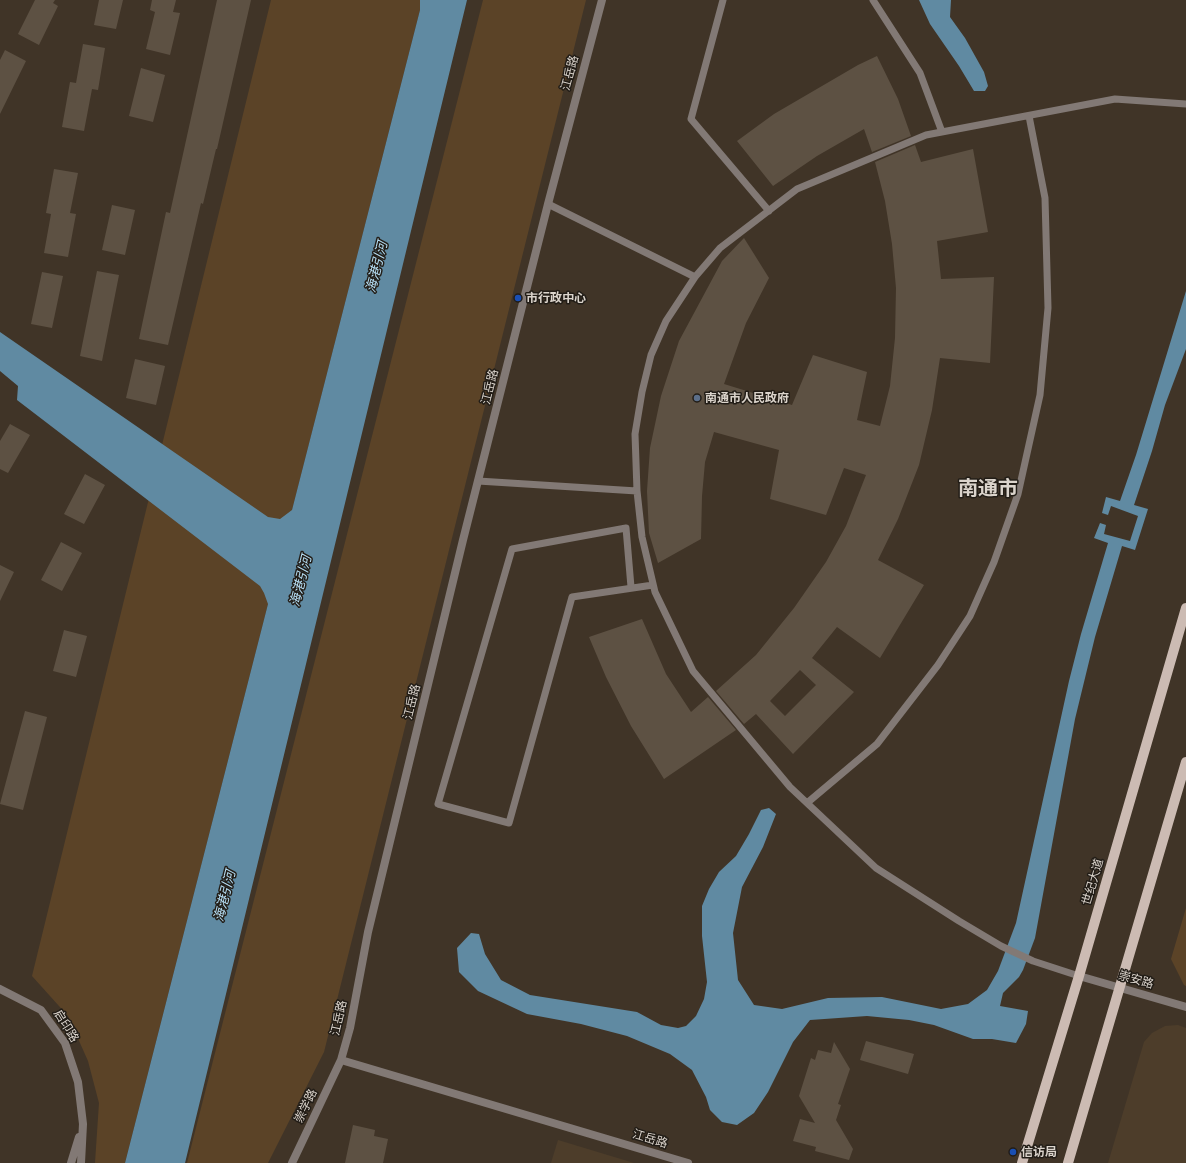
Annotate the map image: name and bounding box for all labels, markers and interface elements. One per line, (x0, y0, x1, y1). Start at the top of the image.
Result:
street label: 江岳路 (558, 54, 582, 92)
water label: 海港引河 (363, 240, 391, 294)
place label: 市行政中心 (526, 291, 586, 305)
marker: 市行政中心 (513, 293, 523, 303)
street label: 江岳路 (479, 368, 501, 406)
place label: 南通市人民政府 (705, 391, 789, 405)
marker: 南通市人民政府 (692, 393, 702, 403)
district label: 南通市 (958, 477, 1018, 501)
water label: 海港引河 (287, 554, 315, 608)
street label: 江岳路 (401, 683, 423, 721)
street label: 世纪大道 (1079, 857, 1107, 907)
water label: 海港引河 (211, 869, 239, 923)
street label: 崇安路 (1117, 968, 1155, 992)
street label: 江岳路 (328, 999, 350, 1037)
street label: 启印路 (50, 1007, 82, 1045)
street label: 崇学路 (292, 1087, 320, 1125)
street label: 江岳路 (631, 1127, 669, 1151)
place label: 信访局 (1021, 1145, 1057, 1159)
marker: 信访局 (1008, 1147, 1018, 1157)

